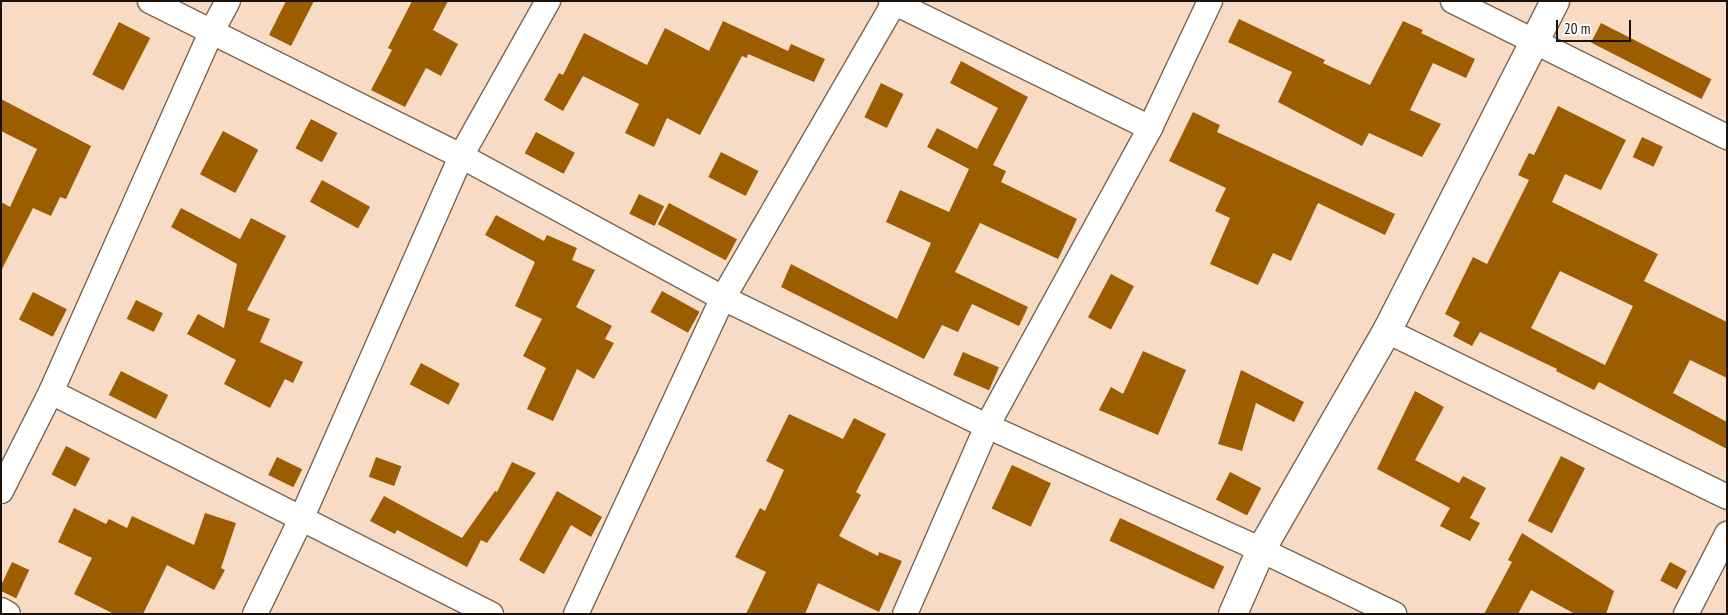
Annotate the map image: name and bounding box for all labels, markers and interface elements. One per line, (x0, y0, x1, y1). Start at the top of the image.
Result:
scale bar (1558, 10, 1633, 42)
text: 20 m (1564, 19, 1590, 38)

